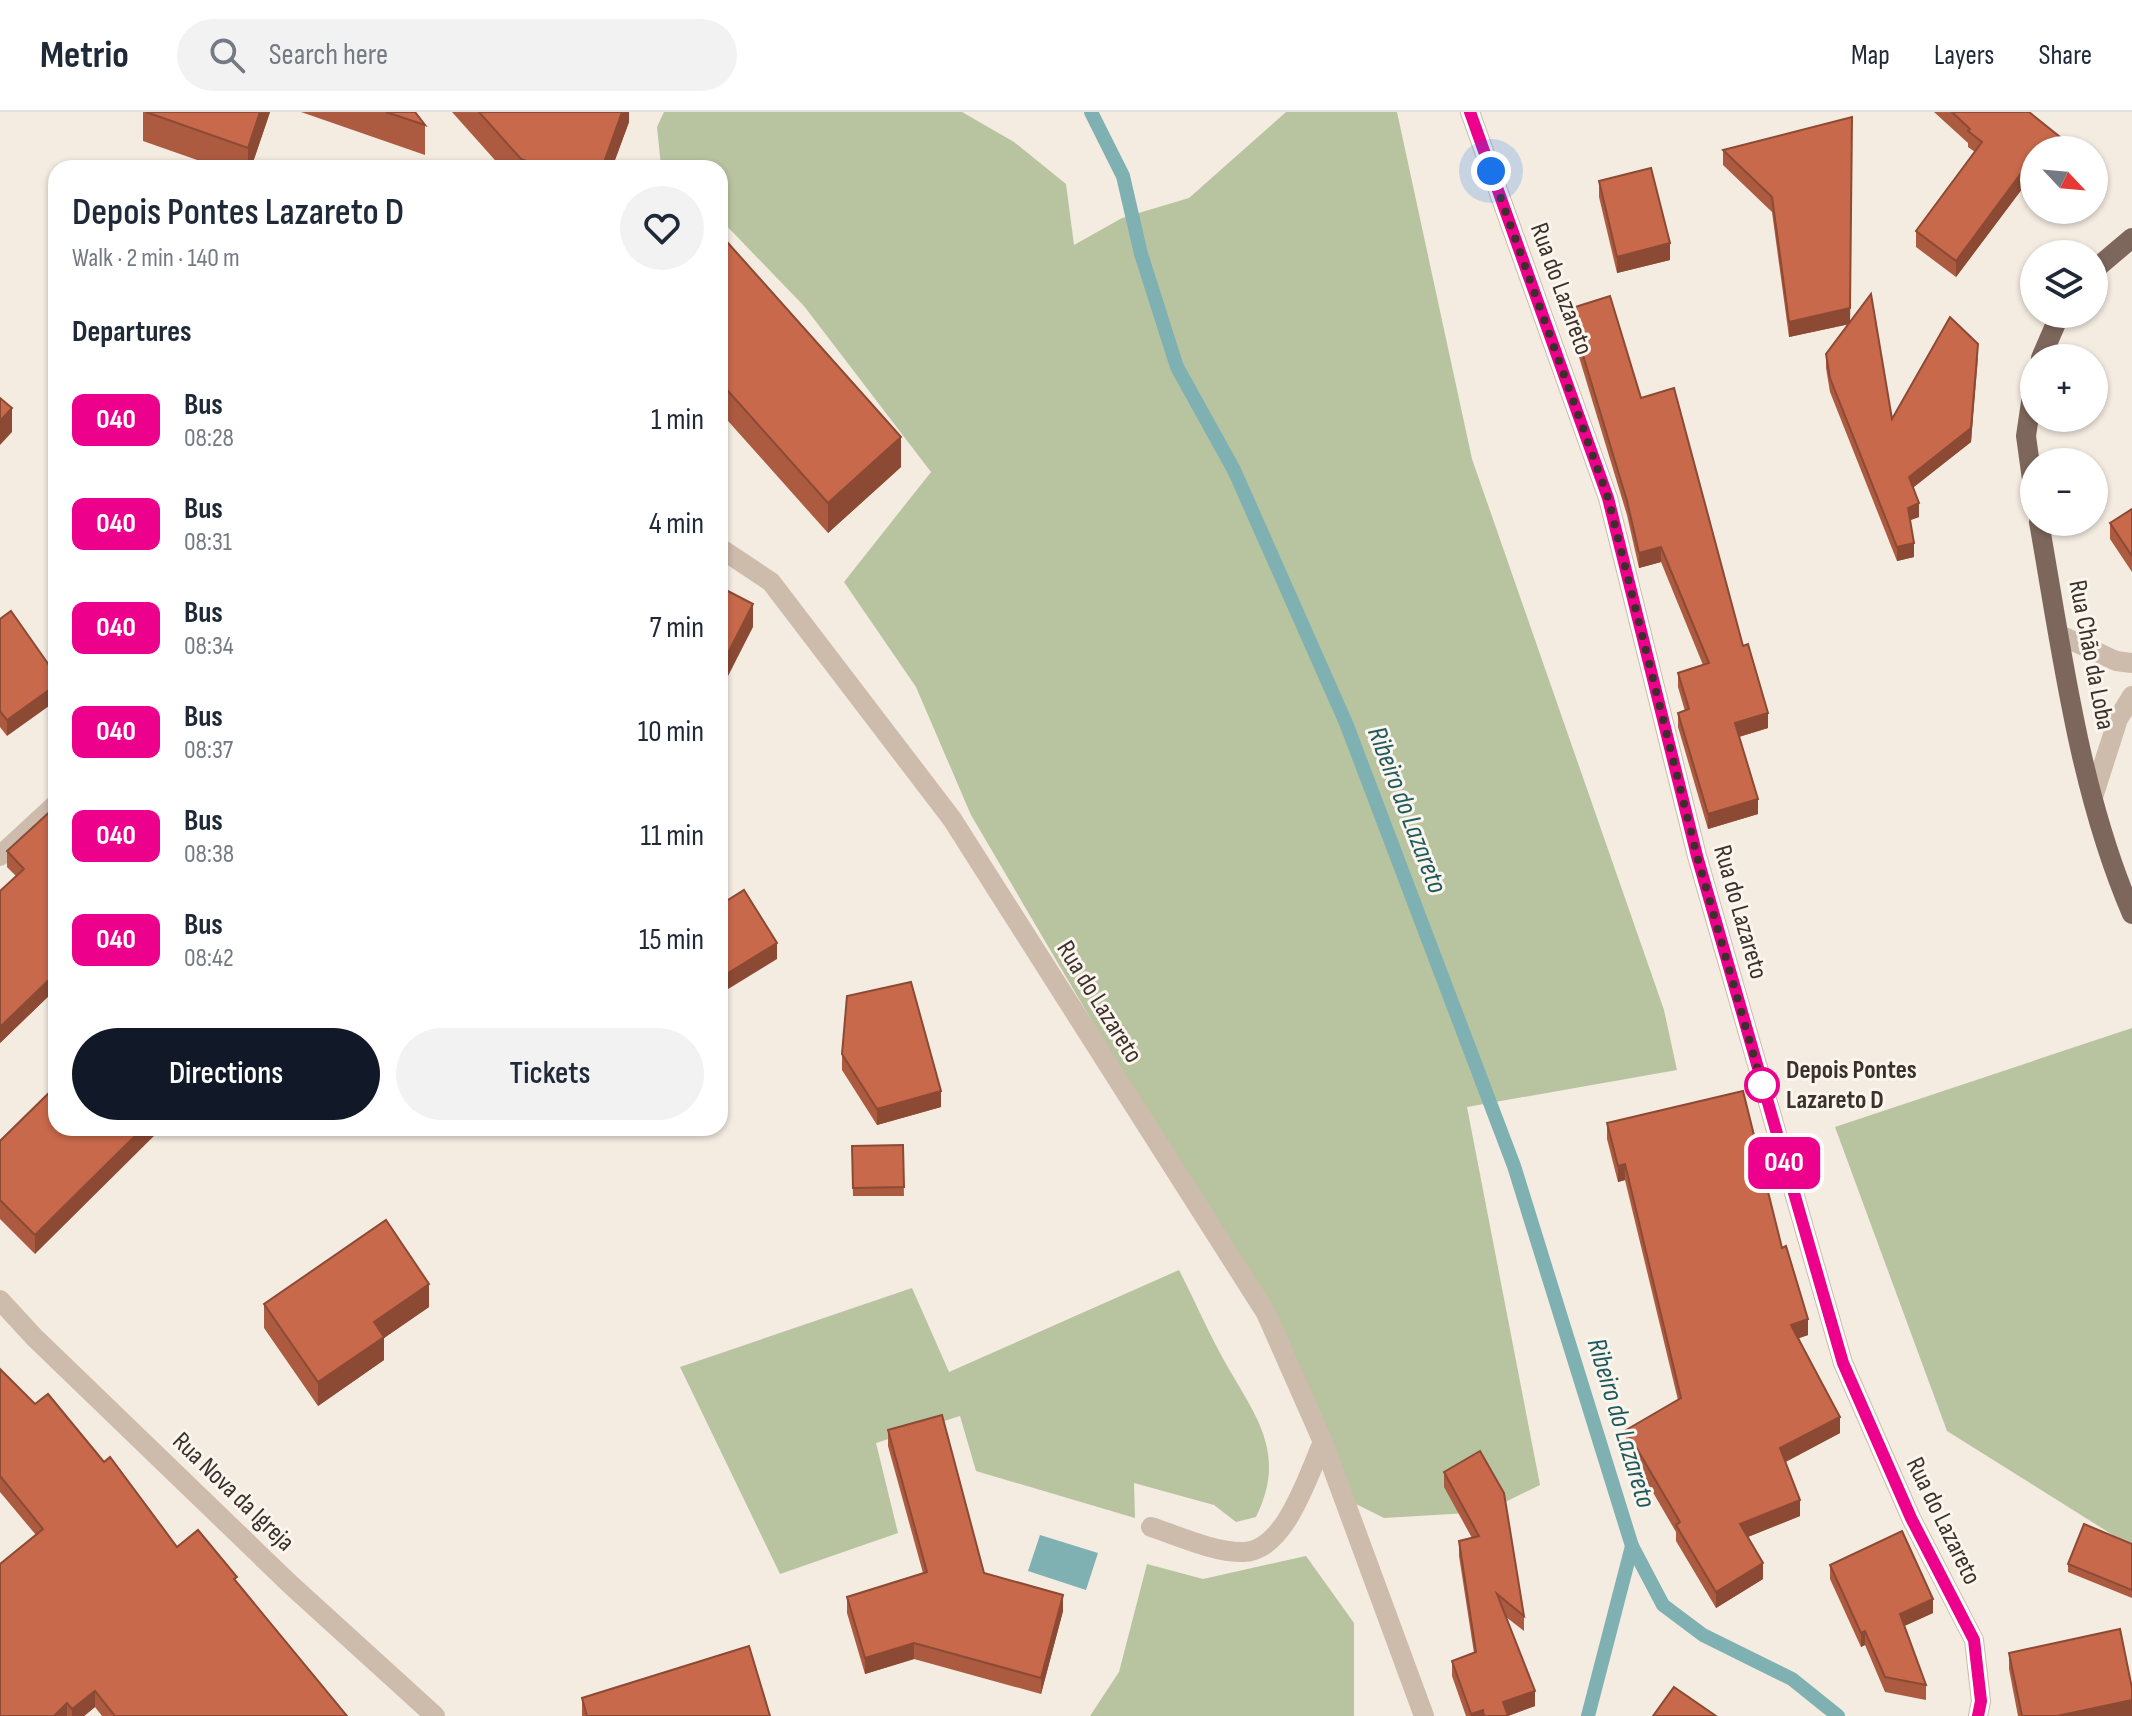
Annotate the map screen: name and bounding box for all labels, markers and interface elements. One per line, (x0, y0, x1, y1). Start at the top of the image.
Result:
search box (177, 19, 737, 91)
text: Metrio (40, 33, 129, 78)
icon: search (205, 33, 249, 77)
text: Search here (269, 37, 388, 73)
text: Map (1851, 39, 1890, 72)
text: Layers (1934, 39, 1994, 72)
text: Share (2038, 39, 2092, 72)
north arrow (2020, 136, 2108, 224)
map controls (2020, 136, 2108, 536)
your location (1471, 151, 1511, 191)
button: heart (620, 186, 704, 270)
text: Depois Pontes Lazareto D (72, 190, 404, 235)
street label: Rua do Lazareto (1523, 219, 1599, 359)
button: layers (2020, 240, 2108, 328)
text: Walk · 2 min · 140 m (72, 243, 240, 274)
text: Departures (72, 314, 192, 350)
button: + (2020, 344, 2108, 432)
text: Bus (184, 387, 223, 423)
text: 1 min (651, 402, 704, 438)
text: 040 (96, 403, 136, 436)
text: 08:28 (184, 423, 234, 454)
button: − (2020, 448, 2108, 536)
text: Bus (184, 491, 223, 527)
text: 4 min (649, 506, 704, 542)
text: 040 (96, 507, 136, 540)
text: 08:31 (184, 527, 232, 558)
street label: Rua Chão da Loba (2061, 578, 2121, 732)
text: Bus (184, 595, 223, 631)
text: 7 min (650, 610, 704, 646)
text: 040 (96, 611, 136, 644)
text: 08:34 (184, 631, 234, 662)
text: Bus (184, 699, 223, 735)
text: 10 min (638, 714, 704, 750)
text: 040 (96, 715, 136, 748)
water label: Ribeiro do Lazareto (1360, 722, 1454, 898)
text: 08:37 (184, 735, 233, 766)
text: Bus (184, 803, 223, 839)
text: 11 min (641, 818, 704, 854)
text: 040 (96, 819, 136, 852)
text: 08:38 (184, 839, 234, 870)
street label: Rua do Lazareto (1706, 842, 1774, 982)
text: Bus (184, 907, 223, 943)
text: 15 min (639, 922, 704, 958)
text: 040 (96, 923, 136, 956)
street label: Rua do Lazareto (1049, 935, 1149, 1069)
text: 08:42 (184, 943, 234, 974)
button: Directions (72, 1028, 380, 1120)
button: Tickets (396, 1028, 704, 1120)
place label: Depois Pontes Lazareto D (1786, 1055, 1917, 1116)
marker: Depois Pontes Lazareto D (1745, 1068, 1779, 1102)
line badge: 040 (1738, 1137, 1830, 1189)
text: 040 (1764, 1146, 1804, 1179)
water label: Ribeiro do Lazareto (1580, 1334, 1663, 1512)
street label: Rua Nova da Igreja (166, 1426, 300, 1558)
street label: Rua do Lazareto (1899, 1452, 1987, 1590)

